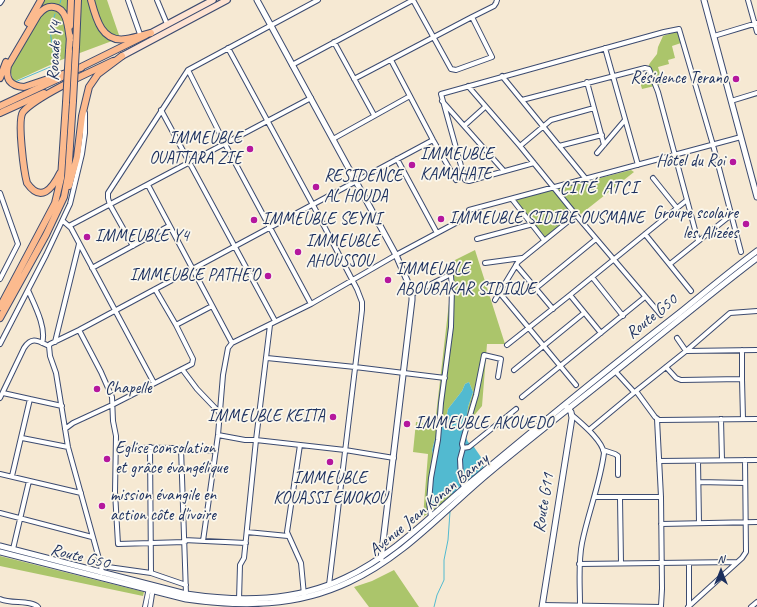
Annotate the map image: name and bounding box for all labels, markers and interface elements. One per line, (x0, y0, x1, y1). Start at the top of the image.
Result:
street label: Rocade Y4 (43, 20, 67, 82)
place label: Résidence Terano (630, 69, 728, 89)
marker: Résidence Terano (731, 74, 741, 84)
place label: IMMEUBLE OUATTARA ZIE (149, 129, 242, 169)
marker: IMMEUBLE OUATTARA ZIE (245, 144, 255, 154)
place label: IMMEUBLE KAMAHATE (420, 145, 494, 185)
place label: Hôtel du Roi (656, 152, 725, 172)
marker: Hôtel du Roi (728, 157, 738, 167)
marker: IMMEUBLE KAMAHATE (407, 160, 417, 170)
place label: RESIDENCE AL HOUDA (324, 167, 402, 207)
district label: CITÉ ATCI (559, 177, 639, 199)
marker: RESIDENCE AL HOUDA (311, 182, 321, 192)
place label: Groupe scolaire les Alizées (653, 204, 738, 244)
place label: IMMEUBLE SIDIBE OUSMANE (449, 209, 644, 229)
place label: IMMEUBLE SEYNI (262, 210, 381, 230)
marker: IMMEUBLE SIDIBE OUSMANE (436, 214, 446, 224)
marker: IMMEUBLE SEYNI (249, 215, 259, 225)
marker: Groupe scolaire les Alizées (741, 219, 751, 229)
place label: IMMEUBLE Y4 (95, 227, 189, 247)
marker: IMMEUBLE Y4 (82, 232, 92, 242)
place label: IMMEUBLE AHOUSSOU (306, 232, 380, 272)
marker: IMMEUBLE AHOUSSOU (293, 247, 303, 257)
place label: IMMEUBLE ABOUBAKAR SIDIQUE (396, 260, 536, 300)
place label: IMMEUBLE PATHE'O (130, 266, 260, 286)
marker: IMMEUBLE PATHE'O (263, 271, 273, 281)
marker: IMMEUBLE ABOUBAKAR SIDIQUE (383, 275, 393, 285)
street label: Route G50 (622, 290, 682, 344)
place label: Chapelle (105, 379, 152, 399)
marker: Chapelle (92, 384, 102, 394)
place label: IMMEUBLE KEITA (207, 407, 325, 427)
marker: IMMEUBLE KEITA (328, 412, 338, 422)
place label: IMMEUBLE AKOUEDO (415, 414, 553, 434)
marker: IMMEUBLE AKOUEDO (402, 419, 412, 429)
place label: Eglise consolation et grâce évangélique (115, 439, 227, 479)
street label: Avenue Jean Konan Banny (365, 449, 493, 561)
marker: Eglise consolation et grâce évangélique (102, 454, 112, 464)
marker: IMMEUBLE KOUASSI EWOKOU (325, 457, 335, 467)
place label: IMMEUBLE KOUASSI EWOKOU (273, 469, 387, 509)
street label: Route G11 (529, 472, 559, 534)
place label: mission évangile en action côte d'ivoire (110, 486, 216, 526)
marker: mission évangile en action côte d'ivoire (97, 501, 107, 511)
street label: Route G50 (48, 540, 112, 574)
north arrow (701, 551, 741, 591)
text: N (718, 552, 724, 566)

